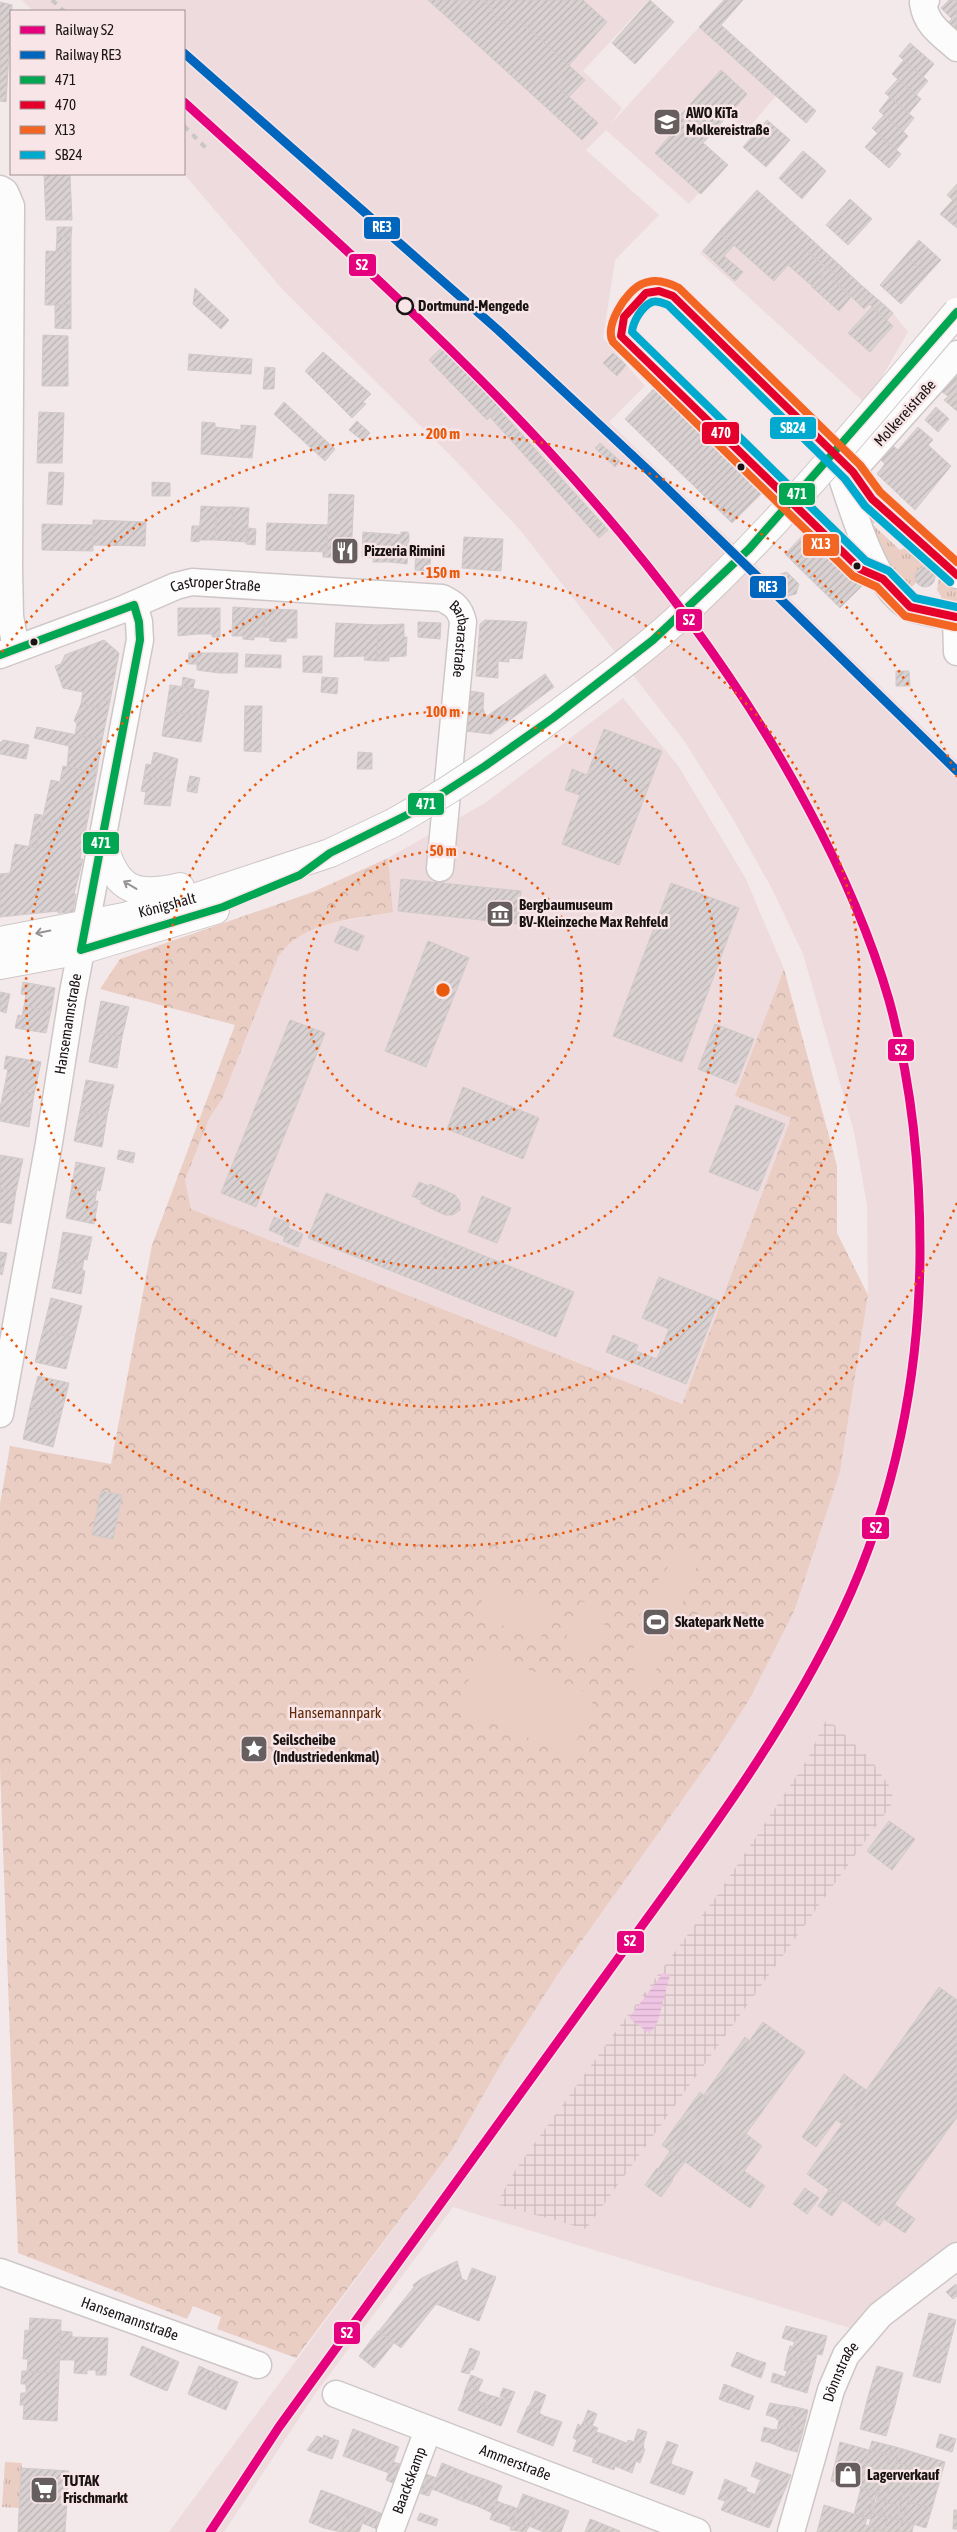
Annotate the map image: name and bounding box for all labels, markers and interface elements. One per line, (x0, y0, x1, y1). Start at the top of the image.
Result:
legend (10, 10, 185, 175)
text: Railway S2 (55, 21, 114, 38)
text: Railway RE3 (55, 46, 122, 63)
text: 471 (55, 71, 76, 88)
text: 470 (55, 96, 76, 113)
place label: AWO KiTa Molkereistraße (685, 104, 770, 138)
school or university icon: AWO KiTa Molkereistraße (652, 107, 682, 137)
text: X13 (55, 121, 76, 138)
text: SB24 (55, 146, 83, 163)
line badge: RE3 (363, 216, 401, 240)
text: RE3 (372, 219, 392, 235)
line badge: S2 (348, 253, 377, 277)
text: S2 (356, 257, 369, 273)
marker: Dortmund-Mengede (396, 297, 414, 315)
place label: Dortmund-Mengede (418, 297, 529, 314)
street label: Molkereistraße (870, 376, 939, 449)
line badge: SB24 (769, 416, 817, 440)
text: SB24 (780, 420, 806, 436)
line badge: 470 (701, 421, 740, 445)
text: 200 m (426, 425, 460, 442)
text: 470 (710, 425, 731, 441)
unlabelled marker (736, 462, 746, 472)
line badge: 471 (778, 482, 816, 506)
text: 471 (786, 486, 807, 502)
line badge: X13 (802, 533, 840, 557)
restaurant icon: Pizzeria Rimini (330, 536, 360, 566)
text: X13 (810, 536, 831, 552)
place label: Pizzeria Rimini (364, 542, 445, 559)
unlabelled marker (852, 561, 862, 571)
text: 150 m (426, 564, 460, 581)
street label: Castroper Straße (167, 573, 262, 596)
line badge: RE3 (749, 575, 787, 599)
text: RE3 (758, 579, 778, 595)
street label: Barbarastraße (446, 596, 472, 678)
line badge: S2 (675, 608, 703, 632)
text: S2 (683, 612, 696, 628)
unlabelled marker (29, 637, 39, 647)
text: 100 m (426, 703, 460, 720)
line badge: 471 (407, 792, 445, 816)
text: 471 (415, 796, 436, 812)
line badge: 471 (82, 831, 120, 855)
text: 471 (90, 835, 111, 851)
text: 50 m (430, 842, 457, 859)
one-way arrow (123, 880, 137, 891)
street label: Königshalt (136, 889, 198, 921)
place label: Bergbaumuseum BV-Kleinzeche Max Rehfeld (519, 896, 668, 930)
museum icon: Bergbaumuseum BV-Kleinzeche Max Rehfeld (485, 899, 515, 929)
one-way arrow (36, 928, 52, 937)
street label: Hansemannstraße (51, 972, 85, 1076)
centre of rings (434, 981, 452, 999)
line badge: S2 (887, 1038, 915, 1062)
text: S2 (895, 1042, 908, 1058)
line badge: S2 (861, 1516, 890, 1540)
text: S2 (870, 1520, 883, 1536)
sports icon: Skatepark Nette (641, 1607, 671, 1637)
place label: Skatepark Nette (675, 1613, 764, 1630)
park label: Hansemannpark (289, 1704, 382, 1721)
place label: Seilscheibe (Industriedenkmal) (273, 1731, 379, 1765)
place icon: Seilscheibe (Industriedenkmal) (239, 1734, 269, 1764)
line badge: S2 (616, 1930, 645, 1954)
text: S2 (624, 1933, 637, 1949)
street label: Hansemannstraße (79, 2293, 181, 2344)
line badge: S2 (333, 2321, 361, 2345)
text: S2 (341, 2325, 354, 2341)
street label: Dönnstraße (819, 2338, 862, 2404)
street label: Ammerstraße (478, 2441, 554, 2483)
street label: Baackskamp (389, 2444, 429, 2516)
shop icon: Lagerverkauf (833, 2460, 863, 2490)
place label: Lagerverkauf (867, 2466, 940, 2483)
place label: TUTAK Frischmarkt (63, 2472, 129, 2506)
supermarket icon: TUTAK Frischmarkt (29, 2475, 59, 2505)

